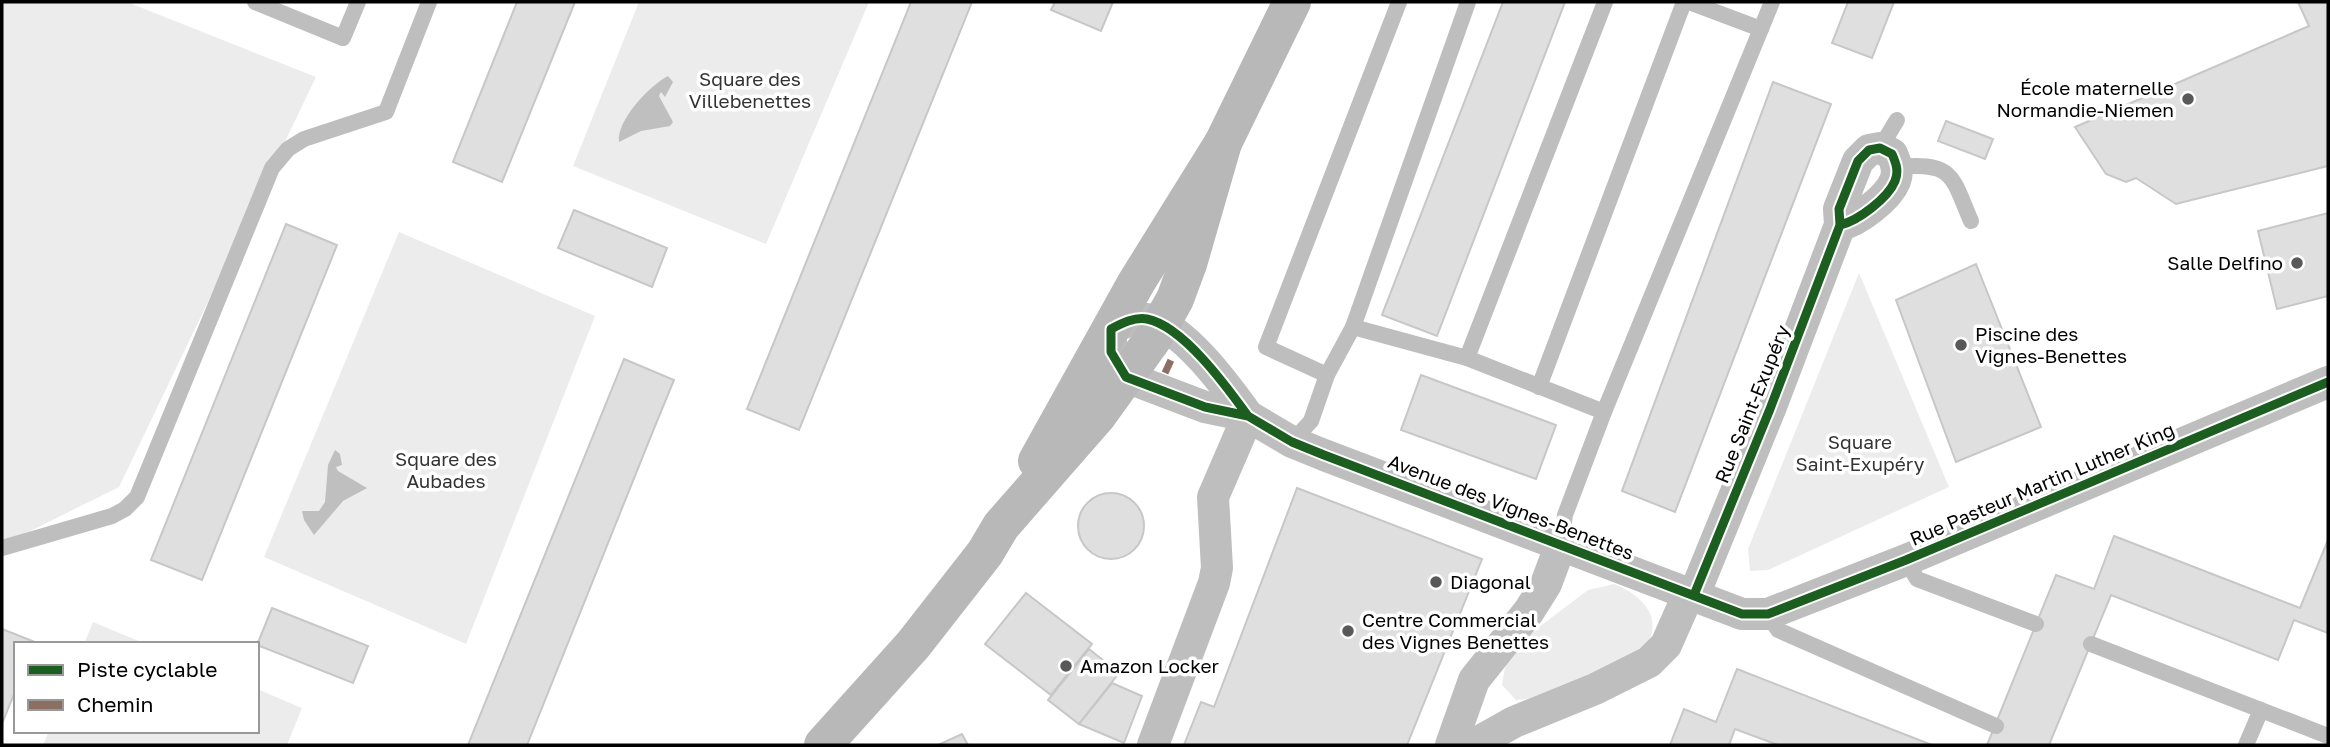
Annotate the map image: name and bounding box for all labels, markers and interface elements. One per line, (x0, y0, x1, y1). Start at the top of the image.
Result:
park label: Square des Villebenettes (689, 67, 811, 112)
place label: École maternelle Normandie-Niemen (1996, 76, 2174, 121)
marker: École maternelle Normandie-Niemen (2180, 91, 2196, 107)
place label: Salle Delfino (2167, 251, 2283, 274)
marker: Salle Delfino (2289, 255, 2305, 271)
street label: Rue Saint-Exupéry (1709, 321, 1794, 486)
place label: Piscine des Vignes-Benettes (1975, 322, 2127, 367)
marker: Piscine des Vignes-Benettes (1953, 337, 1969, 353)
street label: Rue Pasteur Martin Luther King (1906, 417, 2178, 550)
park label: Square Saint-Exupéry (1796, 430, 1925, 475)
park label: Square des Aubades (395, 447, 497, 492)
street label: Avenue des Vignes-Benettes (1385, 449, 1637, 564)
place label: Diagonal (1450, 570, 1531, 593)
marker: Diagonal (1428, 574, 1444, 590)
place label: Centre Commercial des Vignes Benettes (1362, 608, 1549, 653)
marker: Centre Commercial des Vignes Benettes (1340, 623, 1356, 639)
legend (14, 642, 259, 733)
place label: Amazon Locker (1080, 654, 1220, 677)
text: Piste cyclable (77, 656, 217, 682)
marker: Amazon Locker (1058, 658, 1074, 674)
text: Chemin (77, 691, 154, 717)

